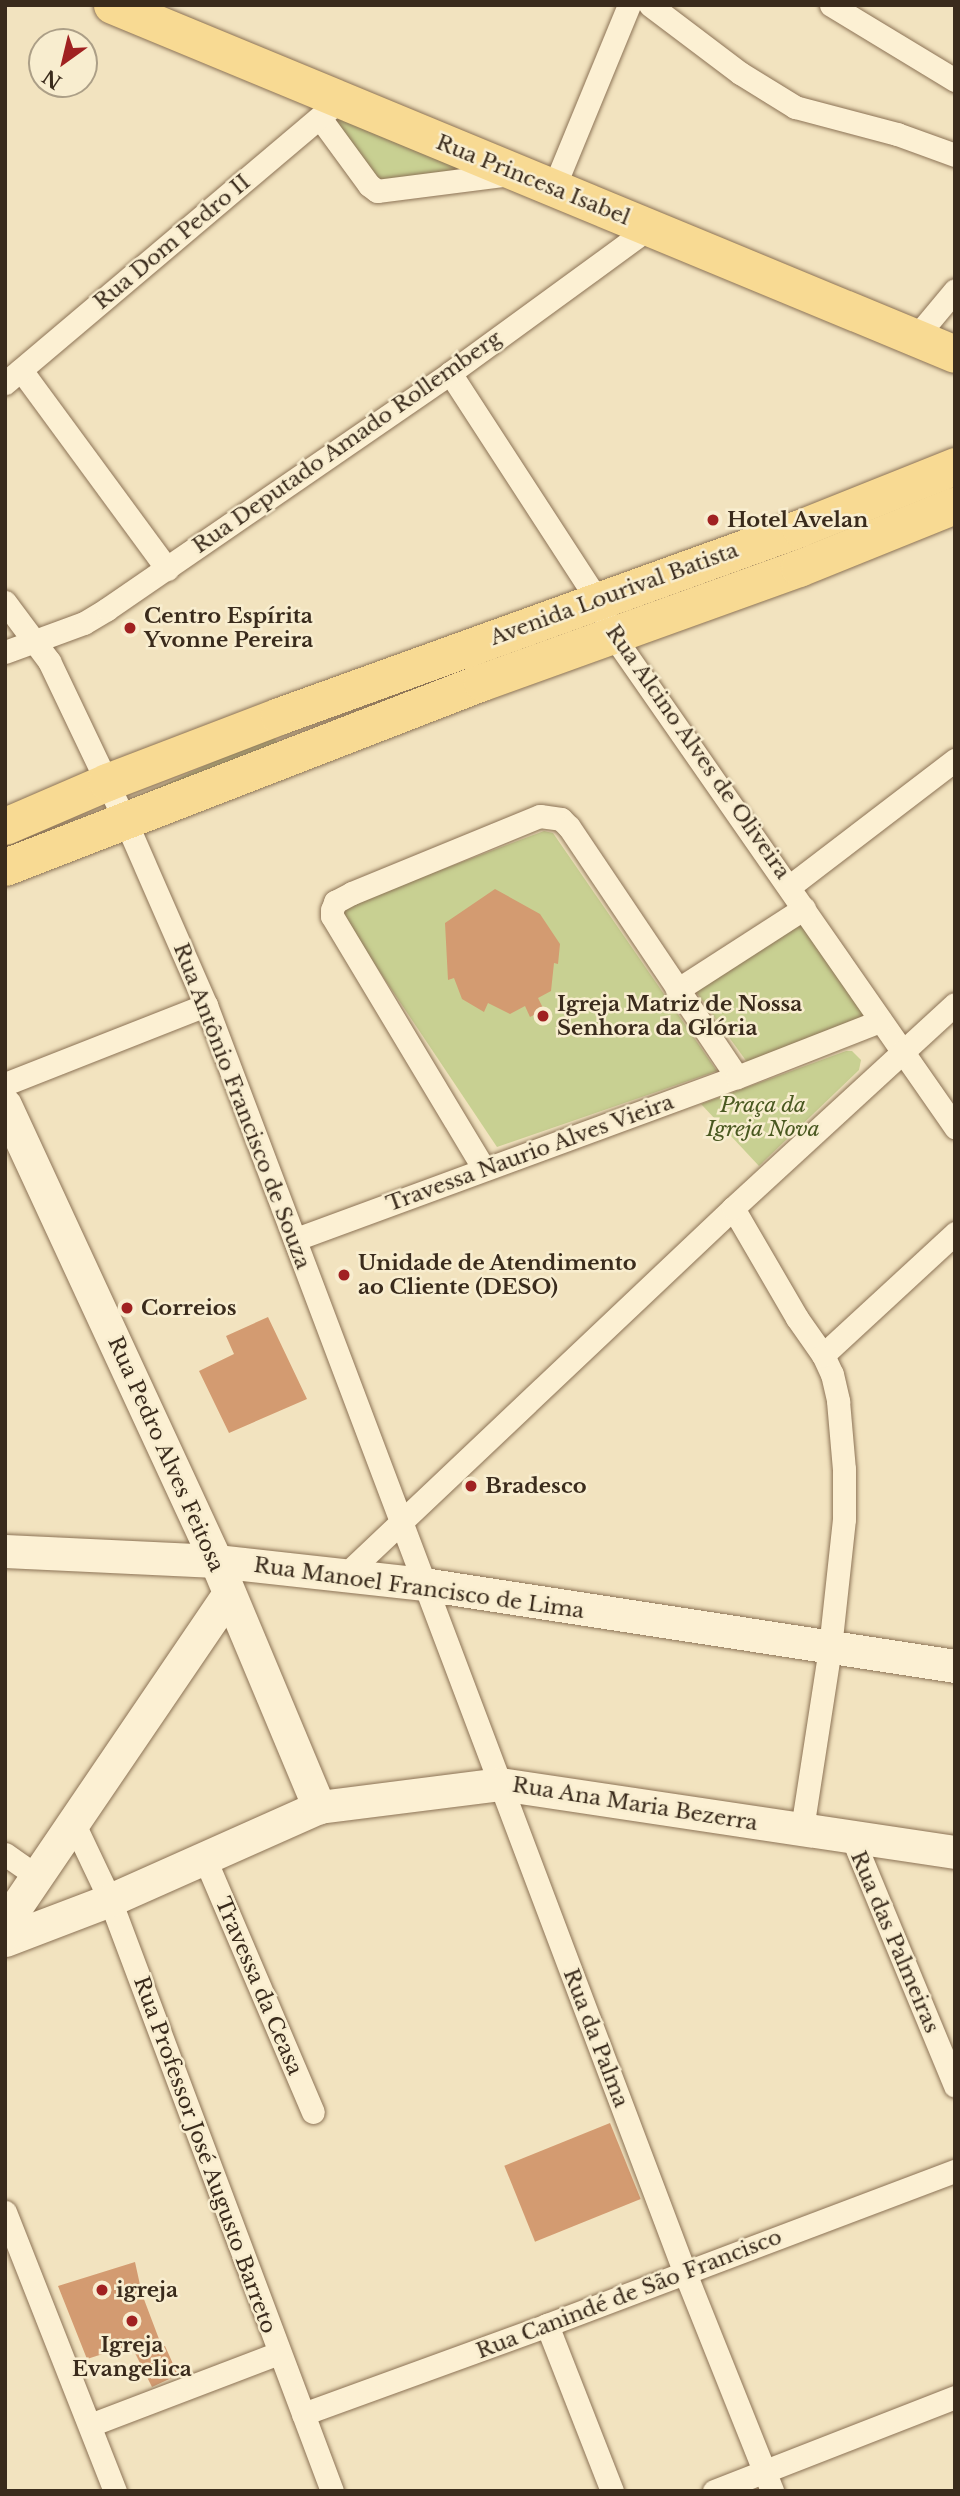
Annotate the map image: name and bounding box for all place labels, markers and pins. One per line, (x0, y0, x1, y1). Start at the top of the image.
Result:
place label: Hotel Avelan (727, 507, 869, 533)
marker: Hotel Avelan (705, 512, 721, 528)
place label: Centro Espírita Yvonne Pereira (144, 603, 313, 653)
marker: Centro Espírita Yvonne Pereira (122, 620, 138, 636)
place label: Igreja Matriz de Nossa Senhora da Glória (557, 991, 802, 1041)
marker: Igreja Matriz de Nossa Senhora da Glória (535, 1008, 551, 1024)
place label: Unidade de Atendimento ao Cliente (DESO) (358, 1250, 637, 1300)
marker: Unidade de Atendimento ao Cliente (DESO) (336, 1267, 352, 1283)
place label: Correios (141, 1295, 236, 1321)
marker: Correios (119, 1300, 135, 1316)
place label: Bradesco (485, 1473, 587, 1499)
marker: Bradesco (463, 1478, 479, 1494)
place label: igreja (116, 2277, 178, 2303)
marker: igreja (94, 2282, 110, 2298)
marker: Igreja Evangelica (124, 2313, 140, 2329)
place label: Igreja Evangelica (72, 2332, 192, 2382)

